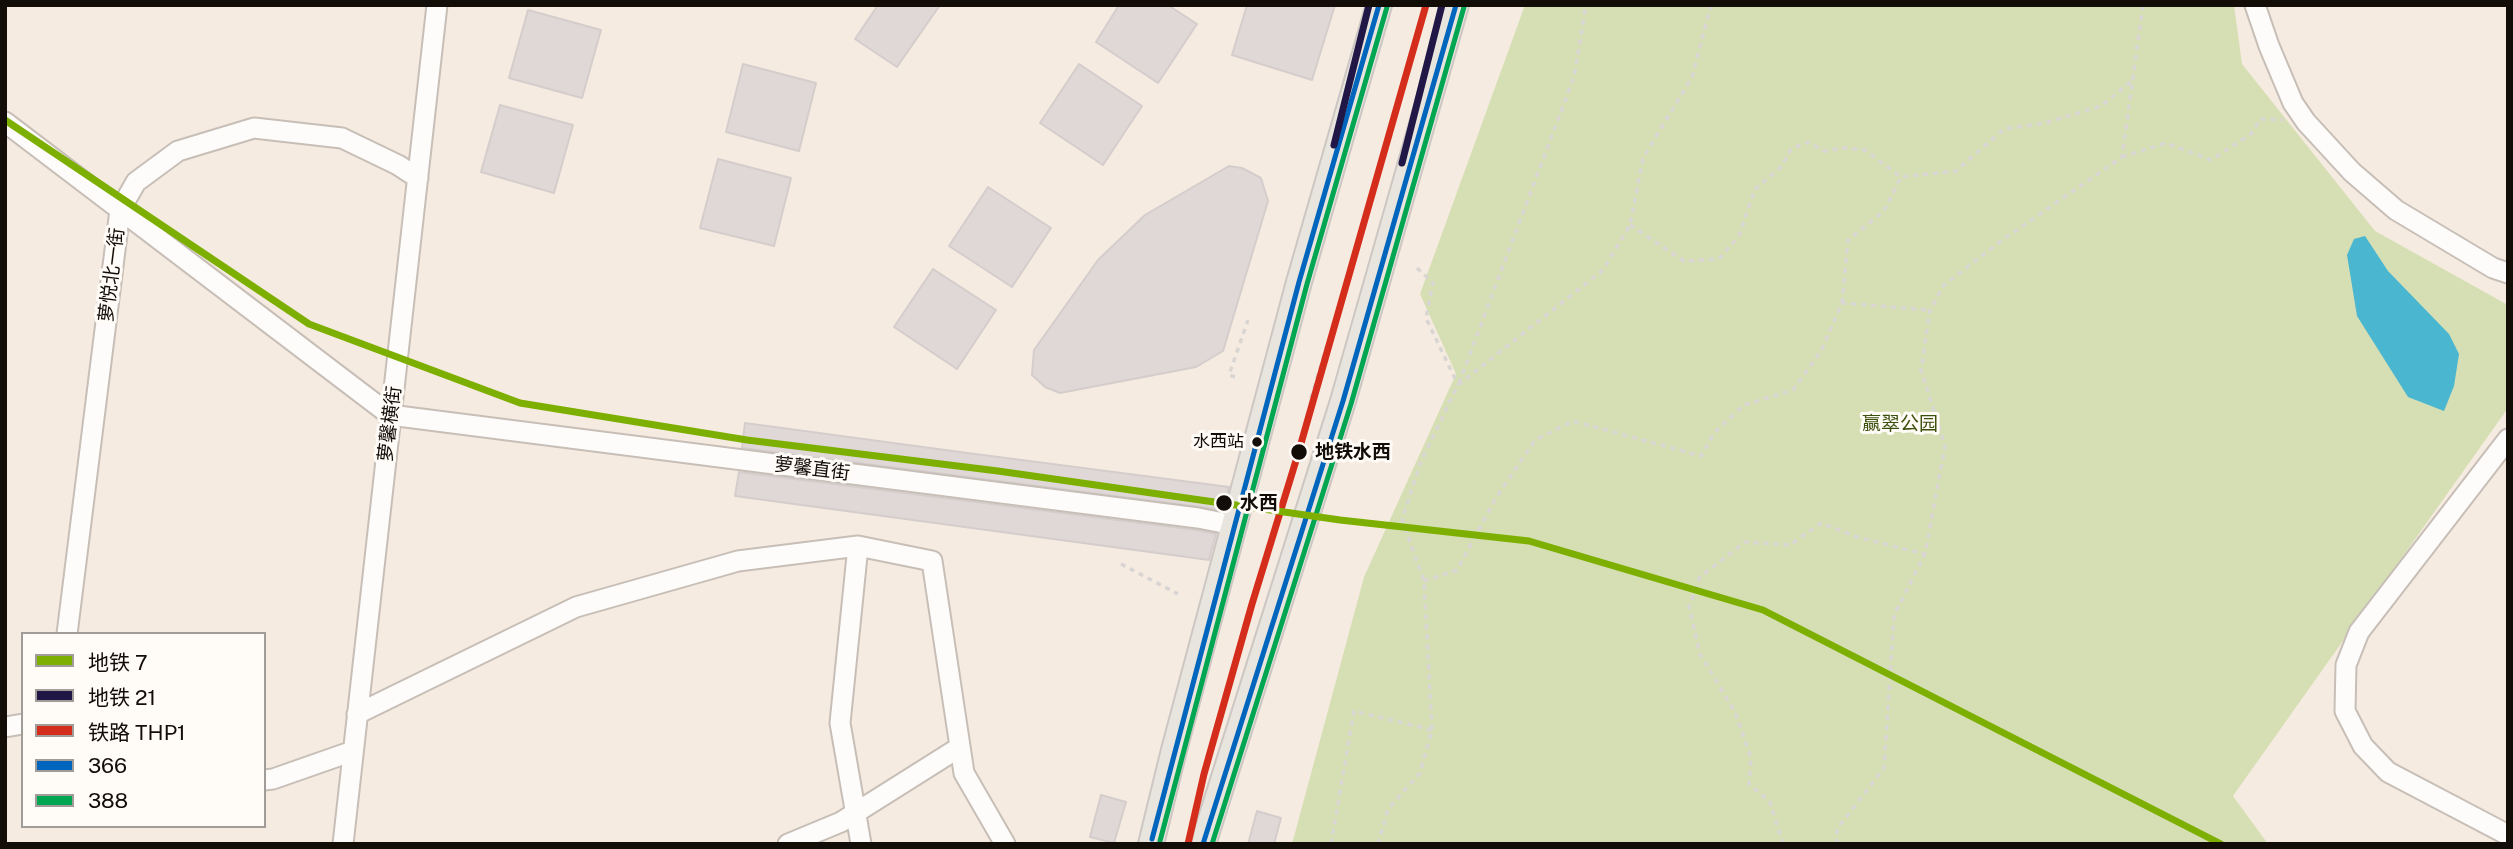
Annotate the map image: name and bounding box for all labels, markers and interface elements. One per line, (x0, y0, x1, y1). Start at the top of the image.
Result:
street label: 萝悦北一街 (95, 226, 129, 324)
street label: 萝馨横街 (374, 385, 406, 463)
park label: 赢翠公园 (1862, 413, 1938, 435)
place label: 水西站 (1193, 432, 1244, 452)
marker: 水西站 (1250, 435, 1264, 449)
place label: 地铁水西 (1315, 441, 1391, 463)
marker: 地铁水西 (1289, 442, 1309, 462)
street label: 萝馨直街 (773, 453, 851, 485)
place label: 水西 (1240, 492, 1278, 514)
marker: 水西 (1214, 493, 1234, 513)
legend (21, 632, 266, 828)
text: 地铁 7 (88, 650, 148, 675)
text: 地铁 21 (88, 685, 156, 710)
text: 铁路 THP1 (88, 720, 186, 745)
text: 366 (88, 753, 127, 778)
text: 388 (88, 788, 128, 813)

